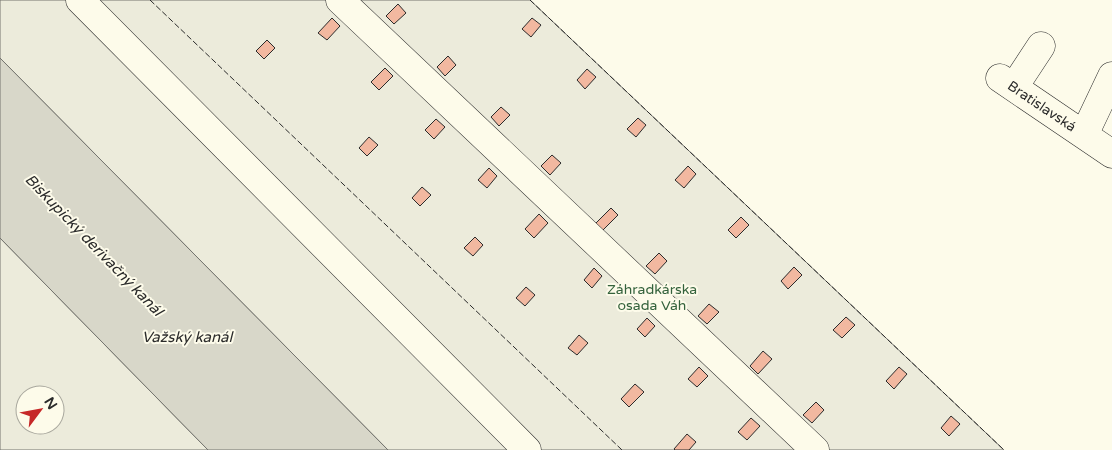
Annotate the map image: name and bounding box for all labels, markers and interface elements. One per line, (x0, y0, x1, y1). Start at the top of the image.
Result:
street label: Bratislavská (1004, 77, 1079, 136)
water label: Biskupický derivačný kanál (21, 170, 168, 321)
park label: Záhradkárska osada Váh (607, 281, 697, 314)
water label: Važský kanál (142, 328, 235, 346)
north arrow (15, 385, 65, 435)
text: N (40, 394, 61, 413)

